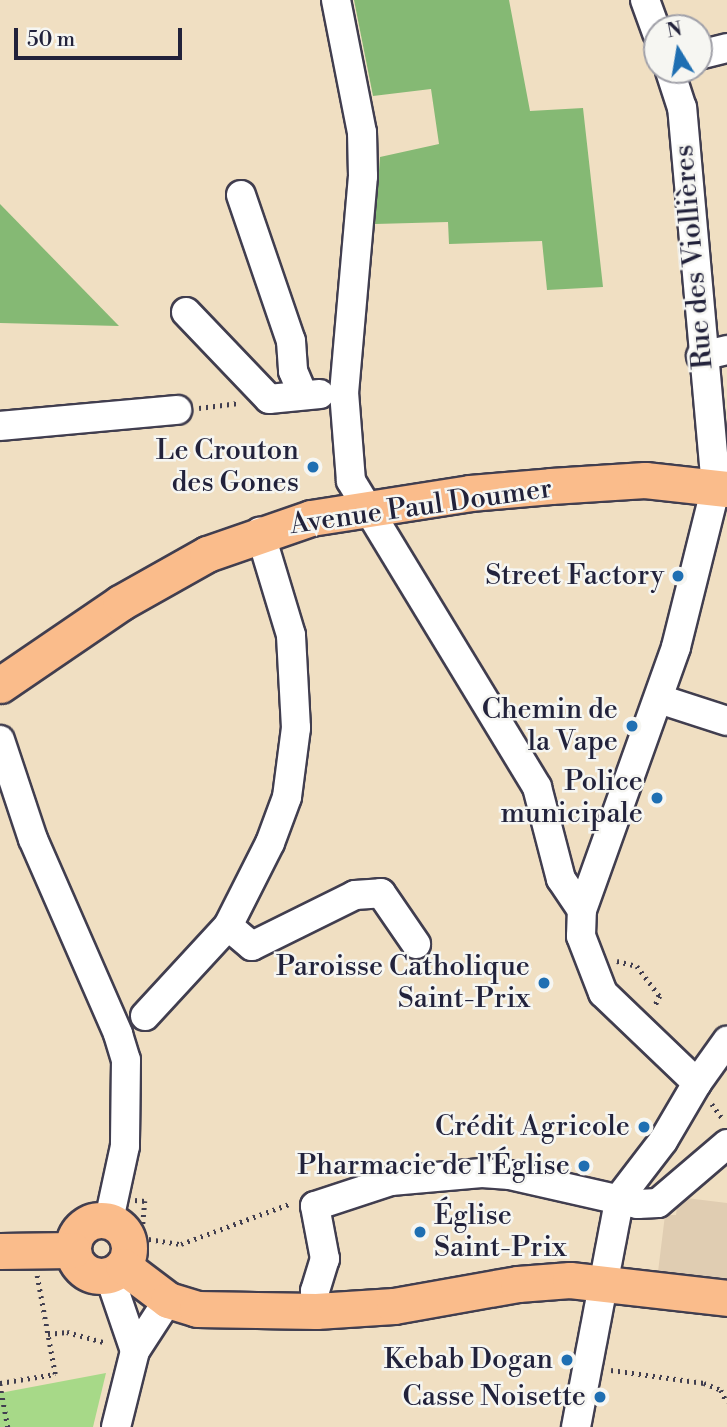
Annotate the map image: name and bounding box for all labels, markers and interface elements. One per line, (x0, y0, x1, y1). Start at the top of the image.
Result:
scale bar (18, 14, 186, 58)
north arrow (643, 14, 713, 84)
text: N (665, 17, 684, 44)
text: 50 m (27, 27, 75, 53)
street label: Rue des Viollières (667, 144, 721, 370)
place label: Le Crouton des Gones (156, 434, 299, 500)
marker: Le Crouton des Gones (305, 459, 321, 475)
street label: Avenue Paul Doumer (288, 472, 554, 542)
place label: Street Factory (485, 559, 664, 593)
marker: Street Factory (670, 568, 686, 584)
place label: Chemin de la Vape (482, 693, 618, 759)
marker: Chemin de la Vape (624, 718, 640, 734)
place label: Police municipale (500, 765, 643, 831)
marker: Police municipale (649, 790, 665, 806)
place label: Paroisse Catholique Saint-Prix (276, 950, 530, 1016)
marker: Paroisse Catholique Saint-Prix (536, 975, 552, 991)
place label: Crédit Agricole (435, 1110, 630, 1144)
marker: Crédit Agricole (636, 1119, 652, 1135)
place label: Pharmacie de l'Église (297, 1149, 570, 1183)
marker: Pharmacie de l'Église (576, 1158, 592, 1174)
place label: Église Saint-Prix (434, 1199, 566, 1265)
marker: Église Saint-Prix (412, 1224, 428, 1240)
place label: Kebab Dogan (384, 1343, 553, 1377)
marker: Kebab Dogan (559, 1352, 575, 1368)
place label: Casse Noisette (403, 1380, 586, 1414)
marker: Casse Noisette (592, 1389, 608, 1405)

